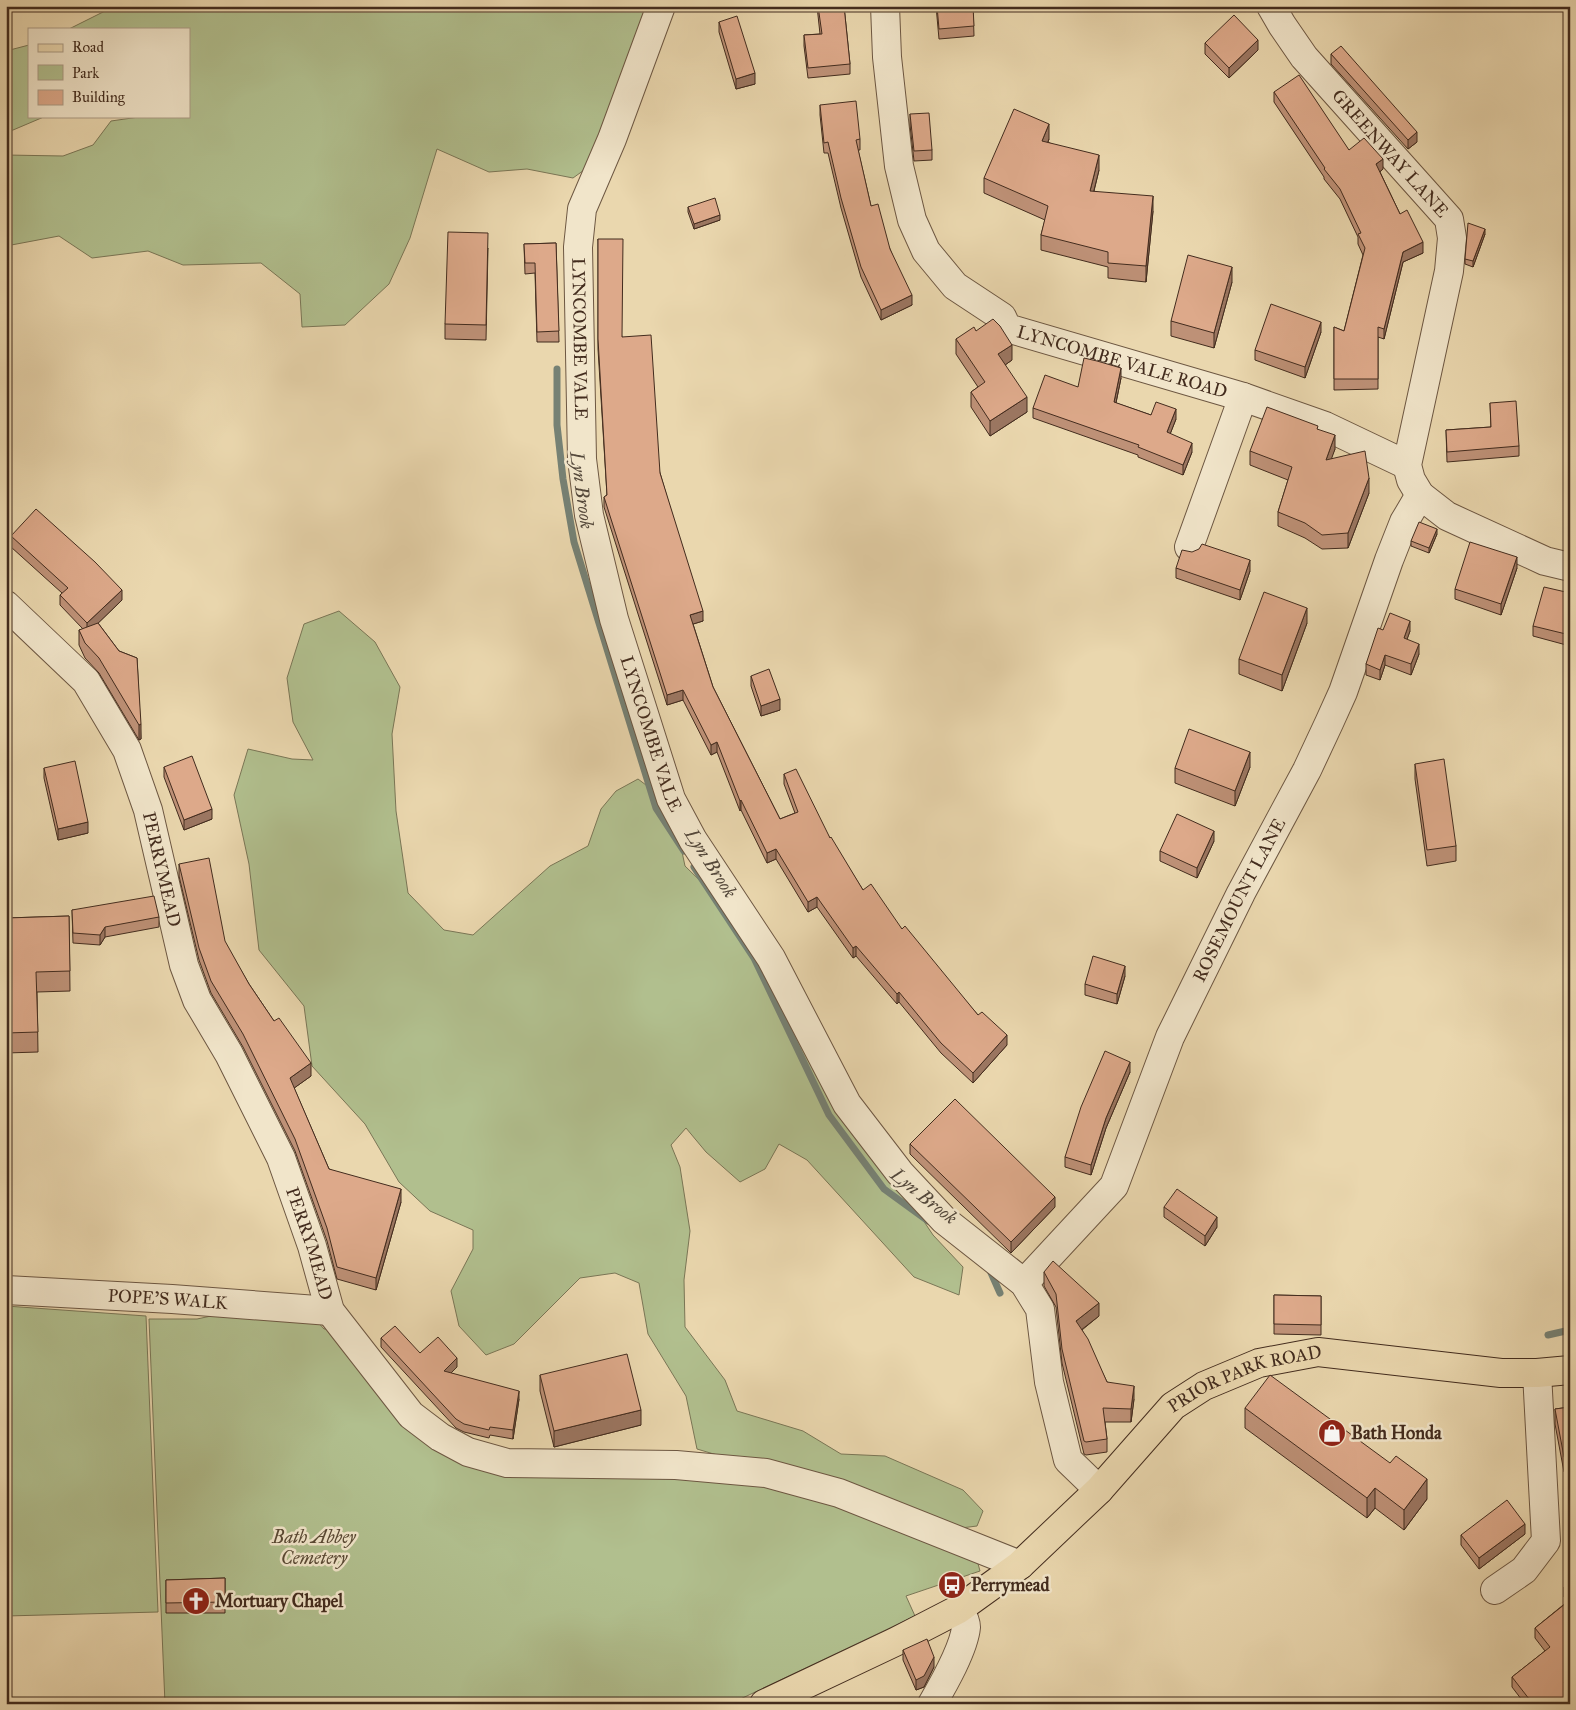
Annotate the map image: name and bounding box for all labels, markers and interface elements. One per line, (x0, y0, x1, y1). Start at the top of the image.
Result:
legend (28, 28, 190, 118)
text: Road (72, 38, 104, 56)
text: Park (72, 64, 99, 82)
street label: GREENWAY LANE (1327, 85, 1453, 222)
text: Building (72, 88, 126, 106)
street label: LYNCOMBE VALE (567, 258, 592, 420)
street label: LYNCOMBE VALE ROAD (1014, 320, 1230, 403)
water label: Lyn Brook (565, 449, 599, 531)
street label: LYNCOMBE VALE (615, 653, 687, 816)
street label: PERRYMEAD (138, 810, 186, 929)
street label: ROSEMOUNT LANE (1188, 814, 1290, 985)
water label: Lyn Brook (680, 823, 742, 903)
water label: Lyn Brook (885, 1162, 962, 1229)
street label: PERRYMEAD (281, 1184, 337, 1303)
street label: POPE'S WALK (107, 1285, 230, 1314)
street label: PRIOR PARK ROAD (1164, 1341, 1323, 1417)
shop icon: Bath Honda (1317, 1418, 1347, 1448)
place label: Bath Honda (1351, 1422, 1442, 1444)
park label: Bath Abbey Cemetery (271, 1526, 357, 1569)
bus stop icon: Perrymead (937, 1570, 967, 1600)
place label: Perrymead (971, 1574, 1050, 1597)
church icon: Mortuary Chapel (181, 1586, 211, 1616)
place label: Mortuary Chapel (215, 1590, 344, 1613)

